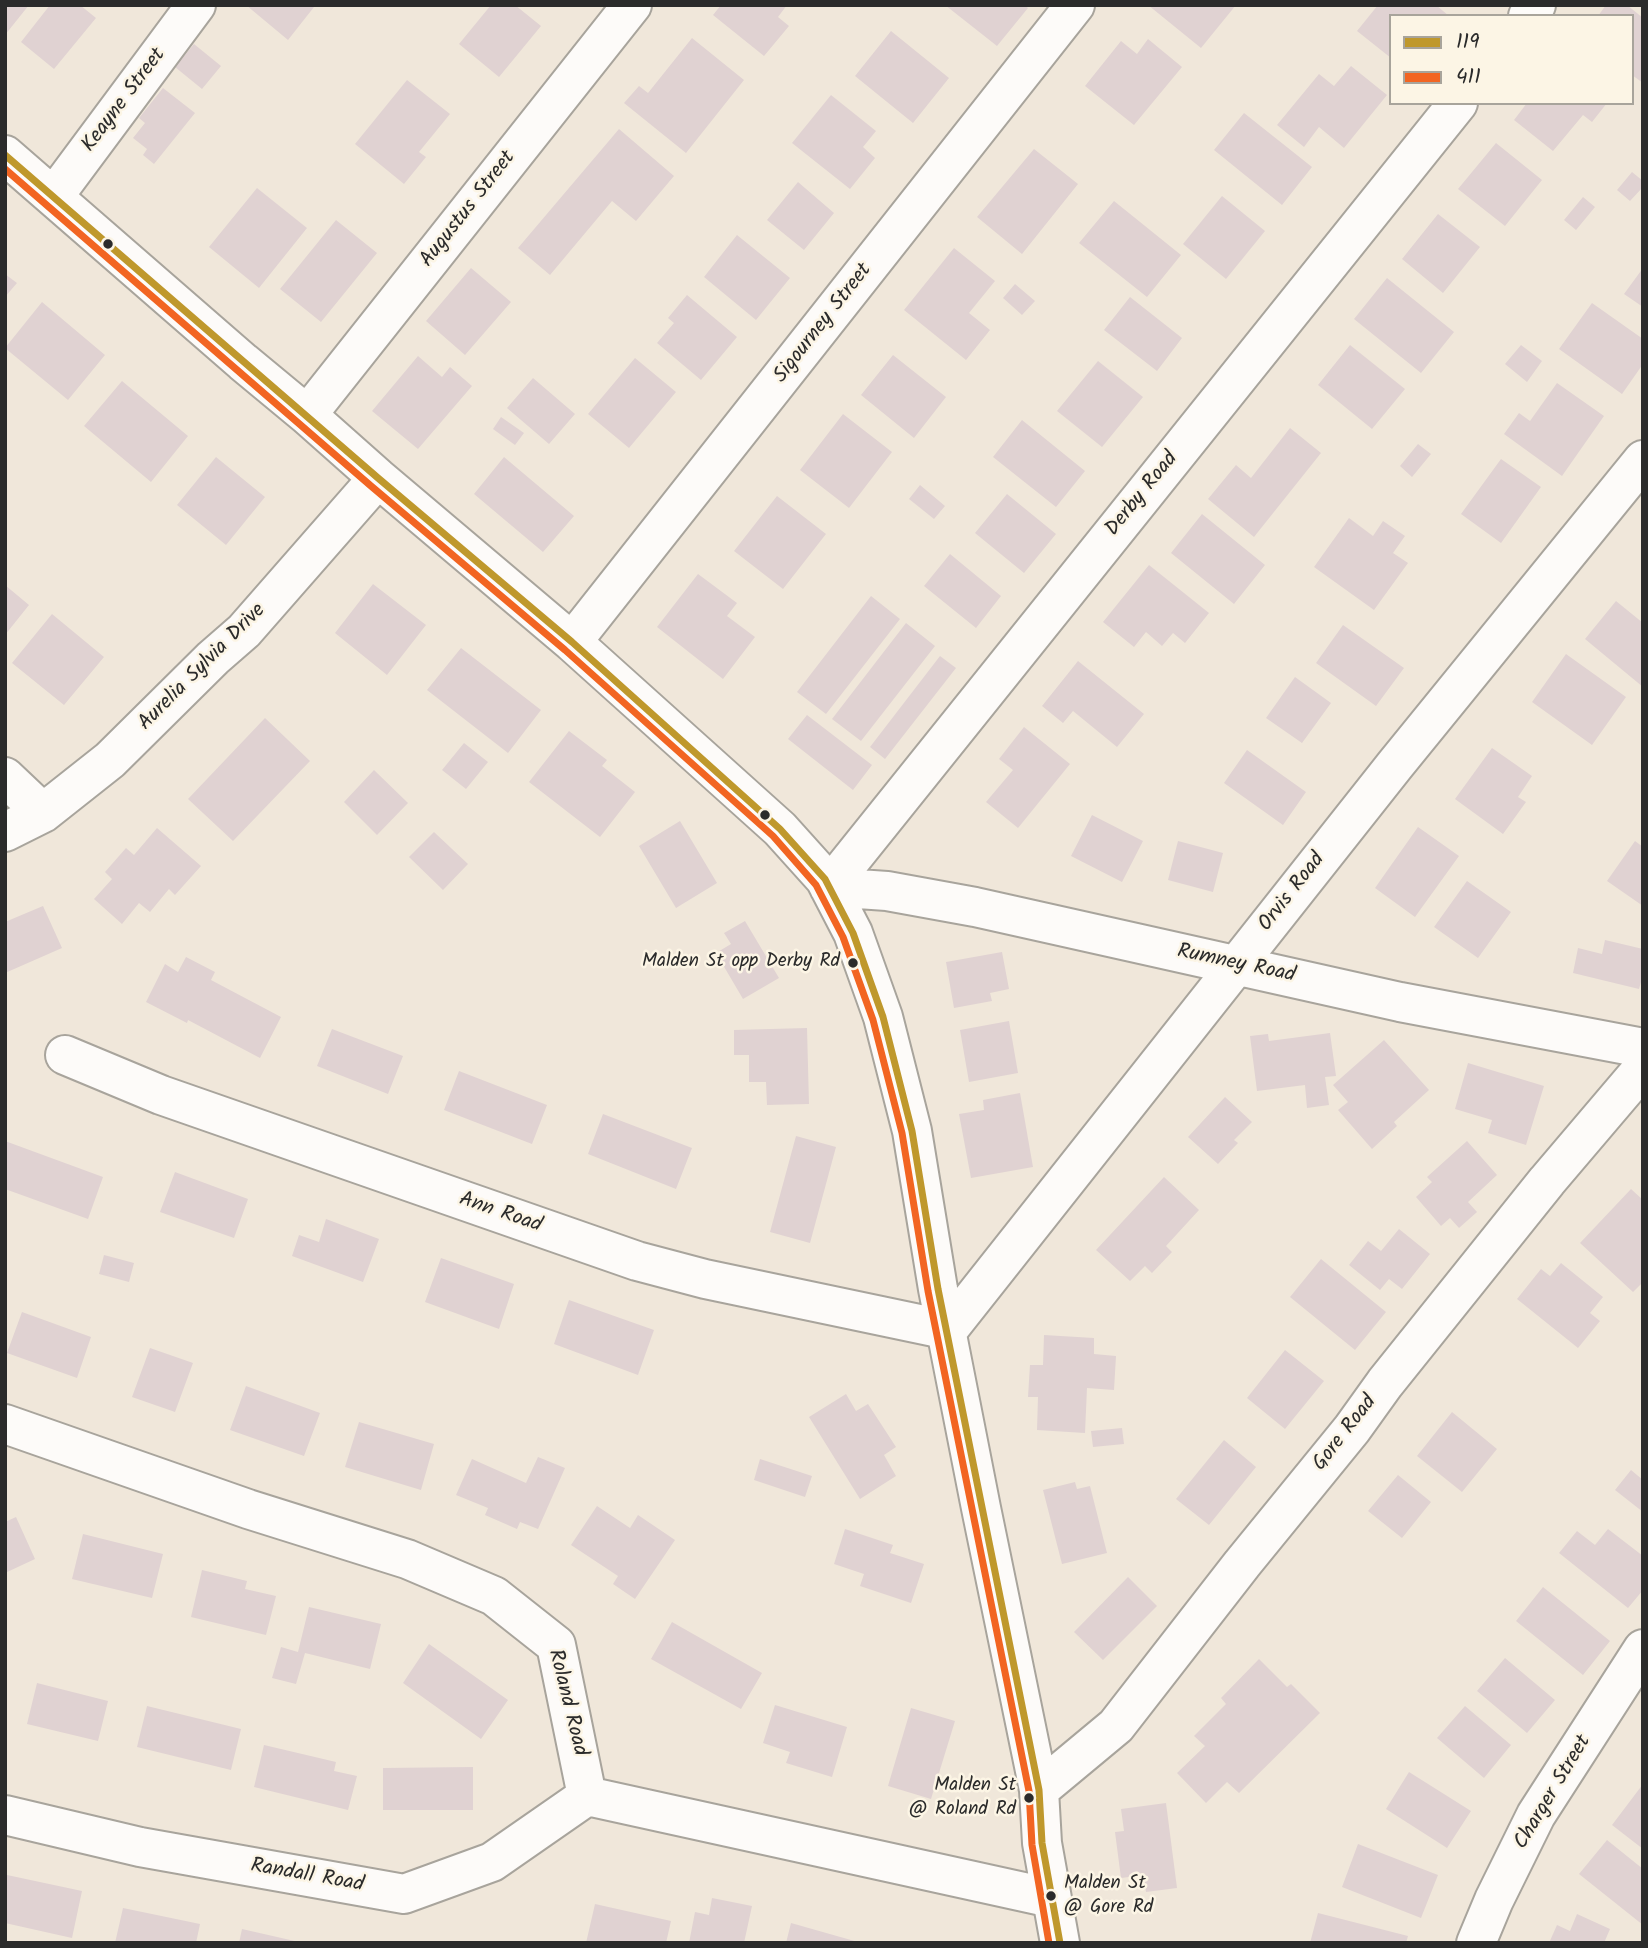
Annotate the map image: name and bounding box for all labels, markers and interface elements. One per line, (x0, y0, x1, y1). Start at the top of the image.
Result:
legend (1389, 14, 1634, 105)
text: 119 (1456, 26, 1479, 59)
street label: Keayne Street (78, 44, 172, 158)
text: 411 (1456, 61, 1481, 94)
street label: Augustus Street (416, 147, 522, 273)
unlabelled marker (101, 237, 115, 251)
street label: Sigourney Street (769, 259, 879, 389)
street label: Derby Road (1101, 448, 1185, 542)
street label: Aurelia Sylvia Drive (134, 599, 272, 737)
unlabelled marker (758, 808, 772, 822)
street label: Orvis Road (1254, 849, 1332, 937)
street label: Rumney Road (1175, 940, 1297, 990)
place label: Malden St opp Derby Rd (642, 952, 840, 974)
marker: Malden St opp Derby Rd (846, 956, 860, 970)
street label: Ann Road (455, 1188, 545, 1240)
street label: Gore Road (1309, 1391, 1383, 1477)
street label: Roland Road (541, 1647, 591, 1759)
street label: Charger Street (1510, 1731, 1598, 1855)
place label: Malden St @ Roland Rd (909, 1776, 1016, 1820)
marker: Malden St @ Roland Rd (1022, 1791, 1036, 1805)
street label: Randall Road (248, 1855, 366, 1899)
place label: Malden St @ Gore Rd (1064, 1874, 1153, 1918)
marker: Malden St @ Gore Rd (1044, 1889, 1058, 1903)

